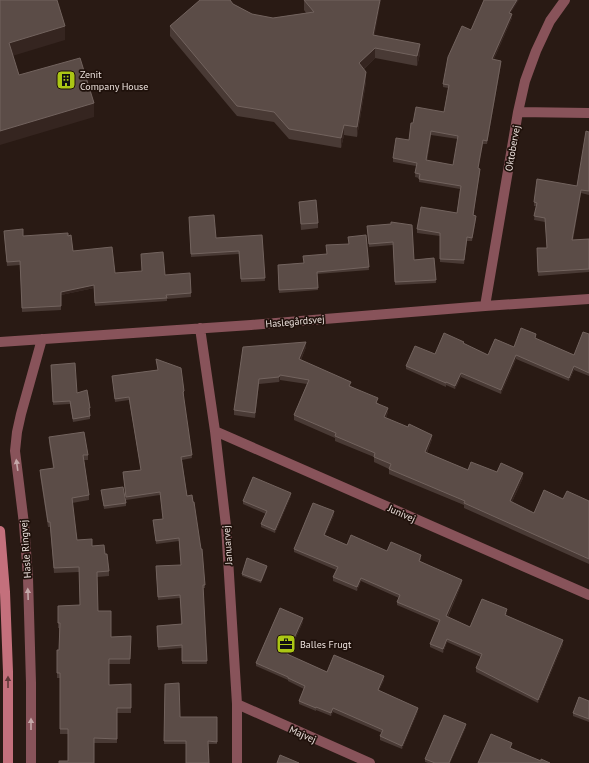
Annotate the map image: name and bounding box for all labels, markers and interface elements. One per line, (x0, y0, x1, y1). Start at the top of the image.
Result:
place label: Zenit Company House (80, 68, 148, 93)
building icon: Zenit Company House (55, 69, 77, 91)
street label: Oktobervej (502, 124, 523, 172)
street label: Haslegårdsvej (265, 312, 325, 331)
one-way arrow (14, 459, 20, 471)
street label: Junivej (385, 501, 418, 525)
street label: Hasle Ringvej (17, 519, 34, 579)
street label: Januarvej (220, 525, 235, 566)
one-way arrow (25, 588, 32, 600)
office icon: Balles Frugt (275, 633, 297, 655)
place label: Balles Frugt (300, 638, 352, 651)
one-way arrow (5, 675, 11, 688)
one-way arrow (28, 717, 34, 730)
street label: Majvej (287, 723, 318, 746)

